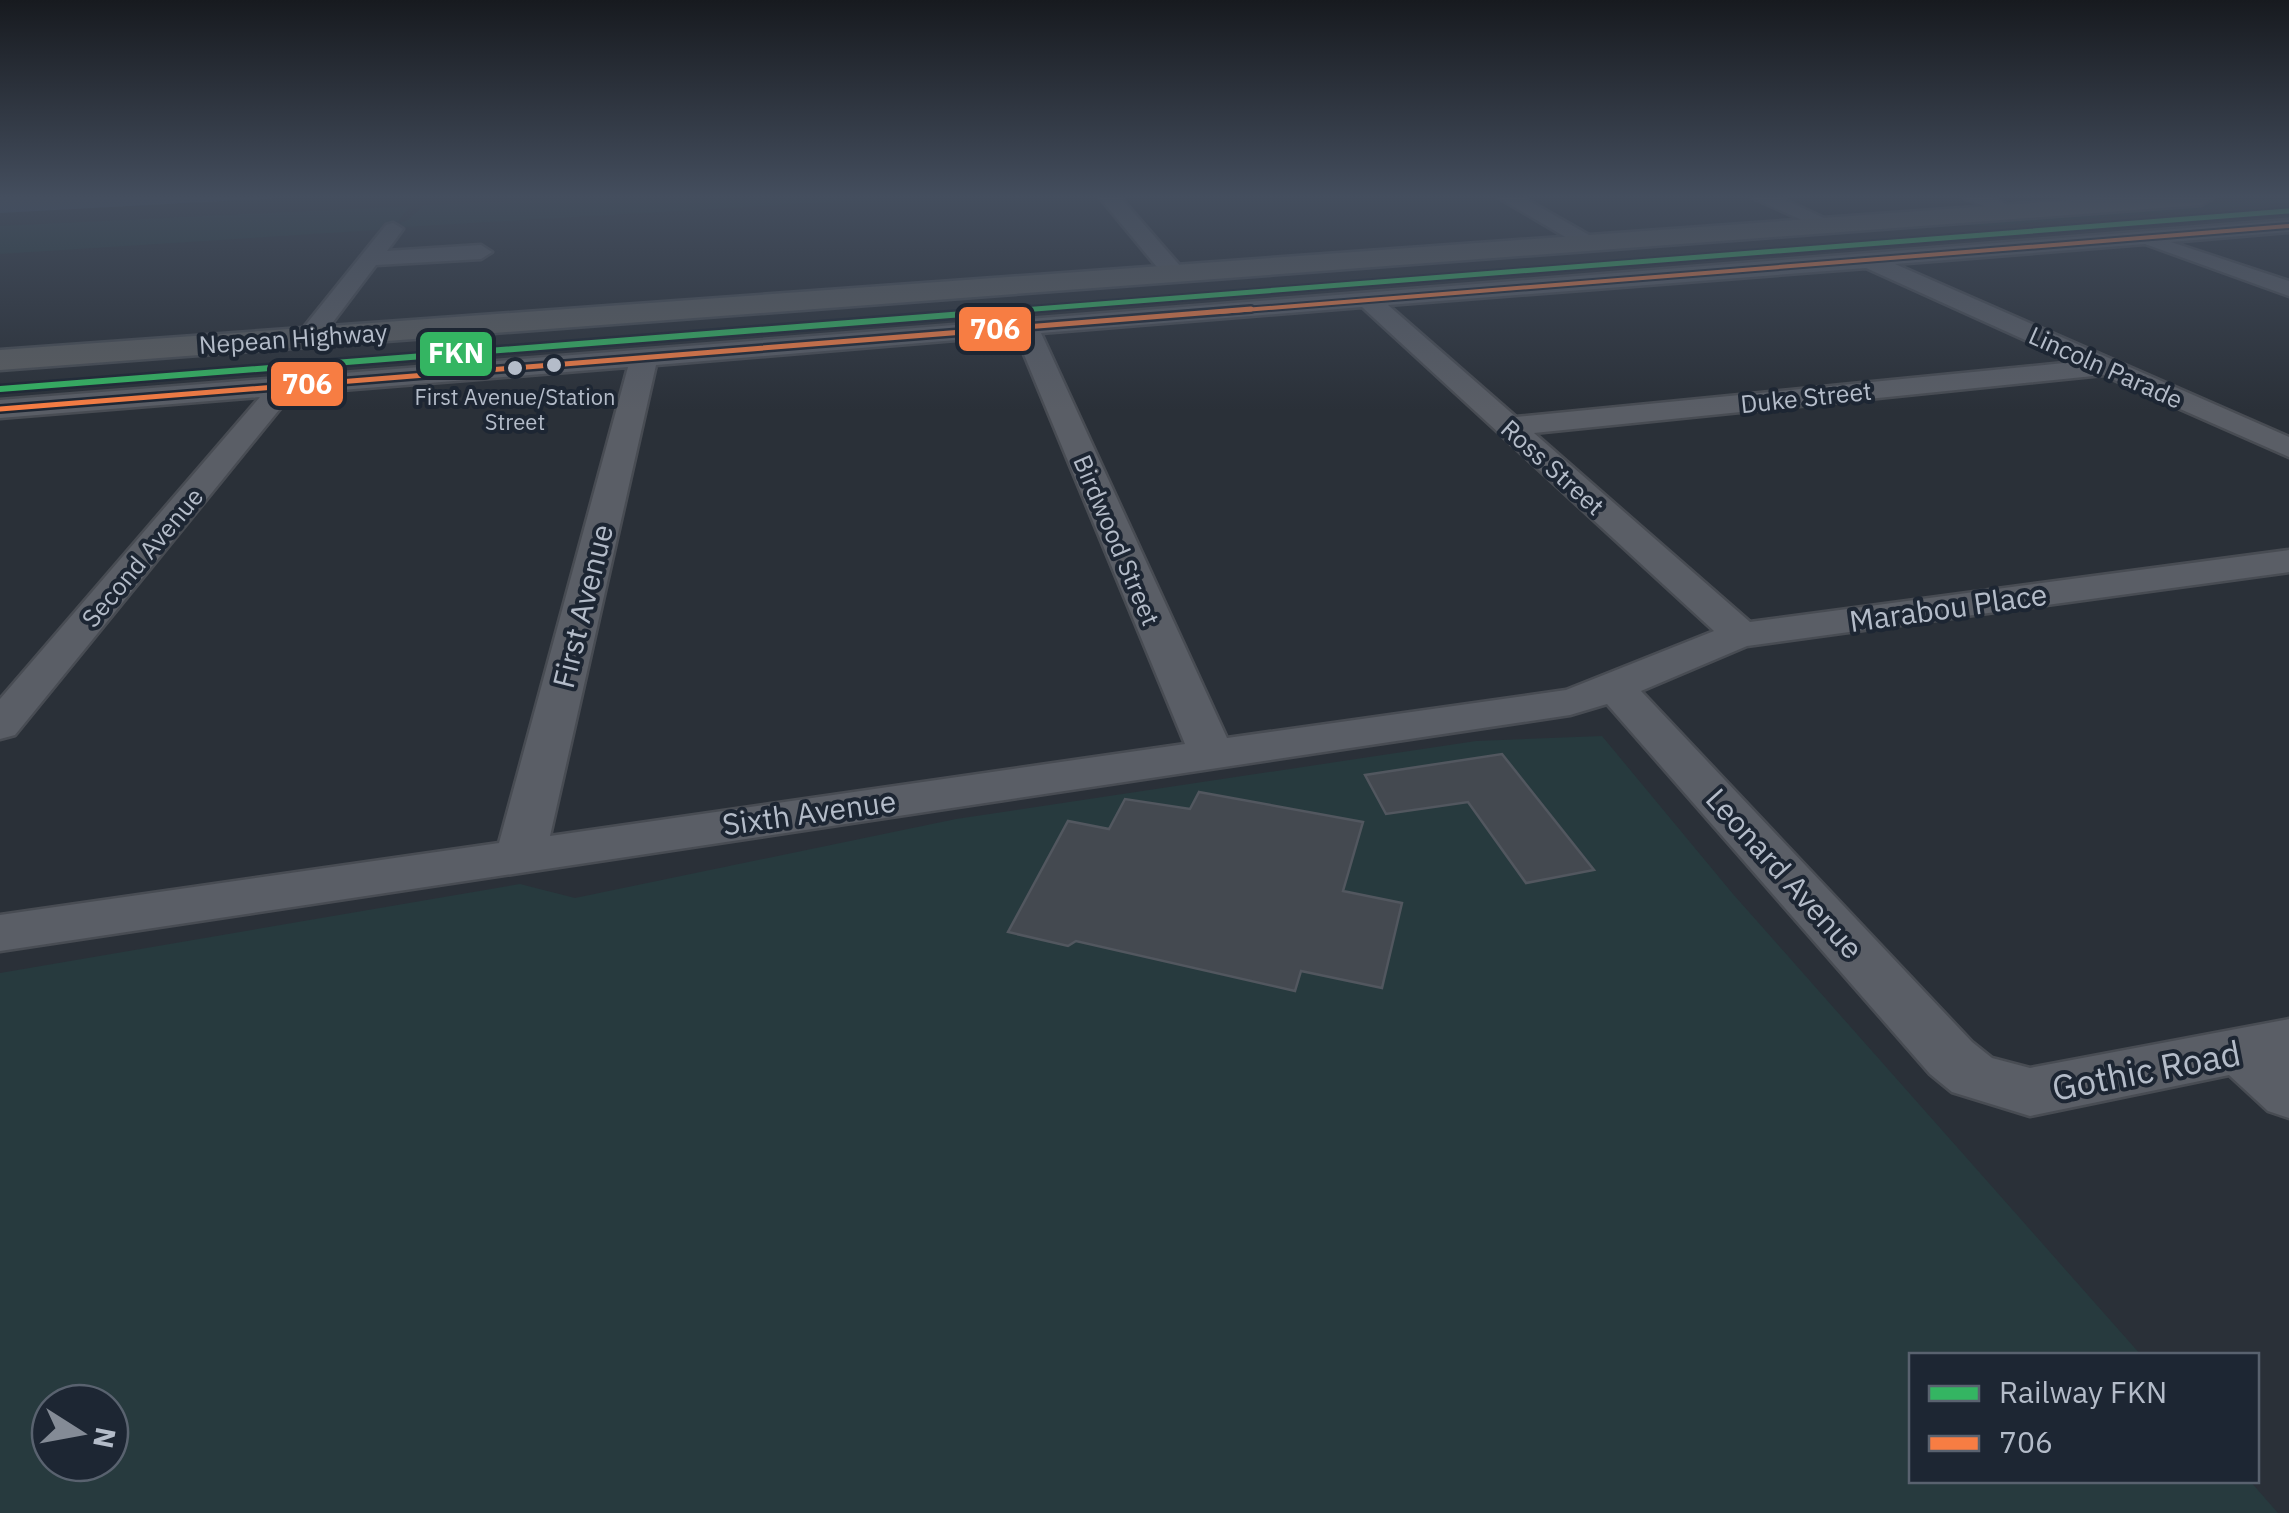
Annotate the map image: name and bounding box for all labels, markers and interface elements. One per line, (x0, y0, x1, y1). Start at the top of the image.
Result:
line badge: 706 (957, 305, 1033, 353)
text: 706 (970, 310, 1020, 347)
street label: Nepean Highway (198, 315, 389, 361)
street label: Lincoln Parade (2024, 318, 2188, 416)
line badge: FKN (418, 330, 494, 378)
text: FKN (428, 334, 484, 371)
unlabelled marker (544, 355, 564, 375)
marker: First Avenue/Station Street (505, 358, 525, 378)
line badge: 706 (269, 360, 345, 408)
text: 706 (282, 365, 332, 402)
street label: Duke Street (1739, 374, 1873, 420)
place label: First Avenue/Station Street (414, 382, 616, 436)
street label: Ross Street (1494, 412, 1612, 522)
street label: Birdwood Street (1066, 450, 1168, 630)
street label: Second Avenue (74, 480, 210, 634)
street label: First Avenue (543, 520, 621, 692)
street label: Marabou Place (1847, 574, 2049, 640)
street label: Leonard Avenue (1698, 779, 1872, 967)
street label: Sixth Avenue (720, 781, 898, 843)
street label: Gothic Road (2048, 1029, 2244, 1111)
legend (1909, 1353, 2259, 1483)
text: Railway FKN (1999, 1372, 2167, 1411)
north arrow (30, 1383, 130, 1483)
text: 706 (1999, 1422, 2053, 1461)
text: N (85, 1424, 125, 1451)

